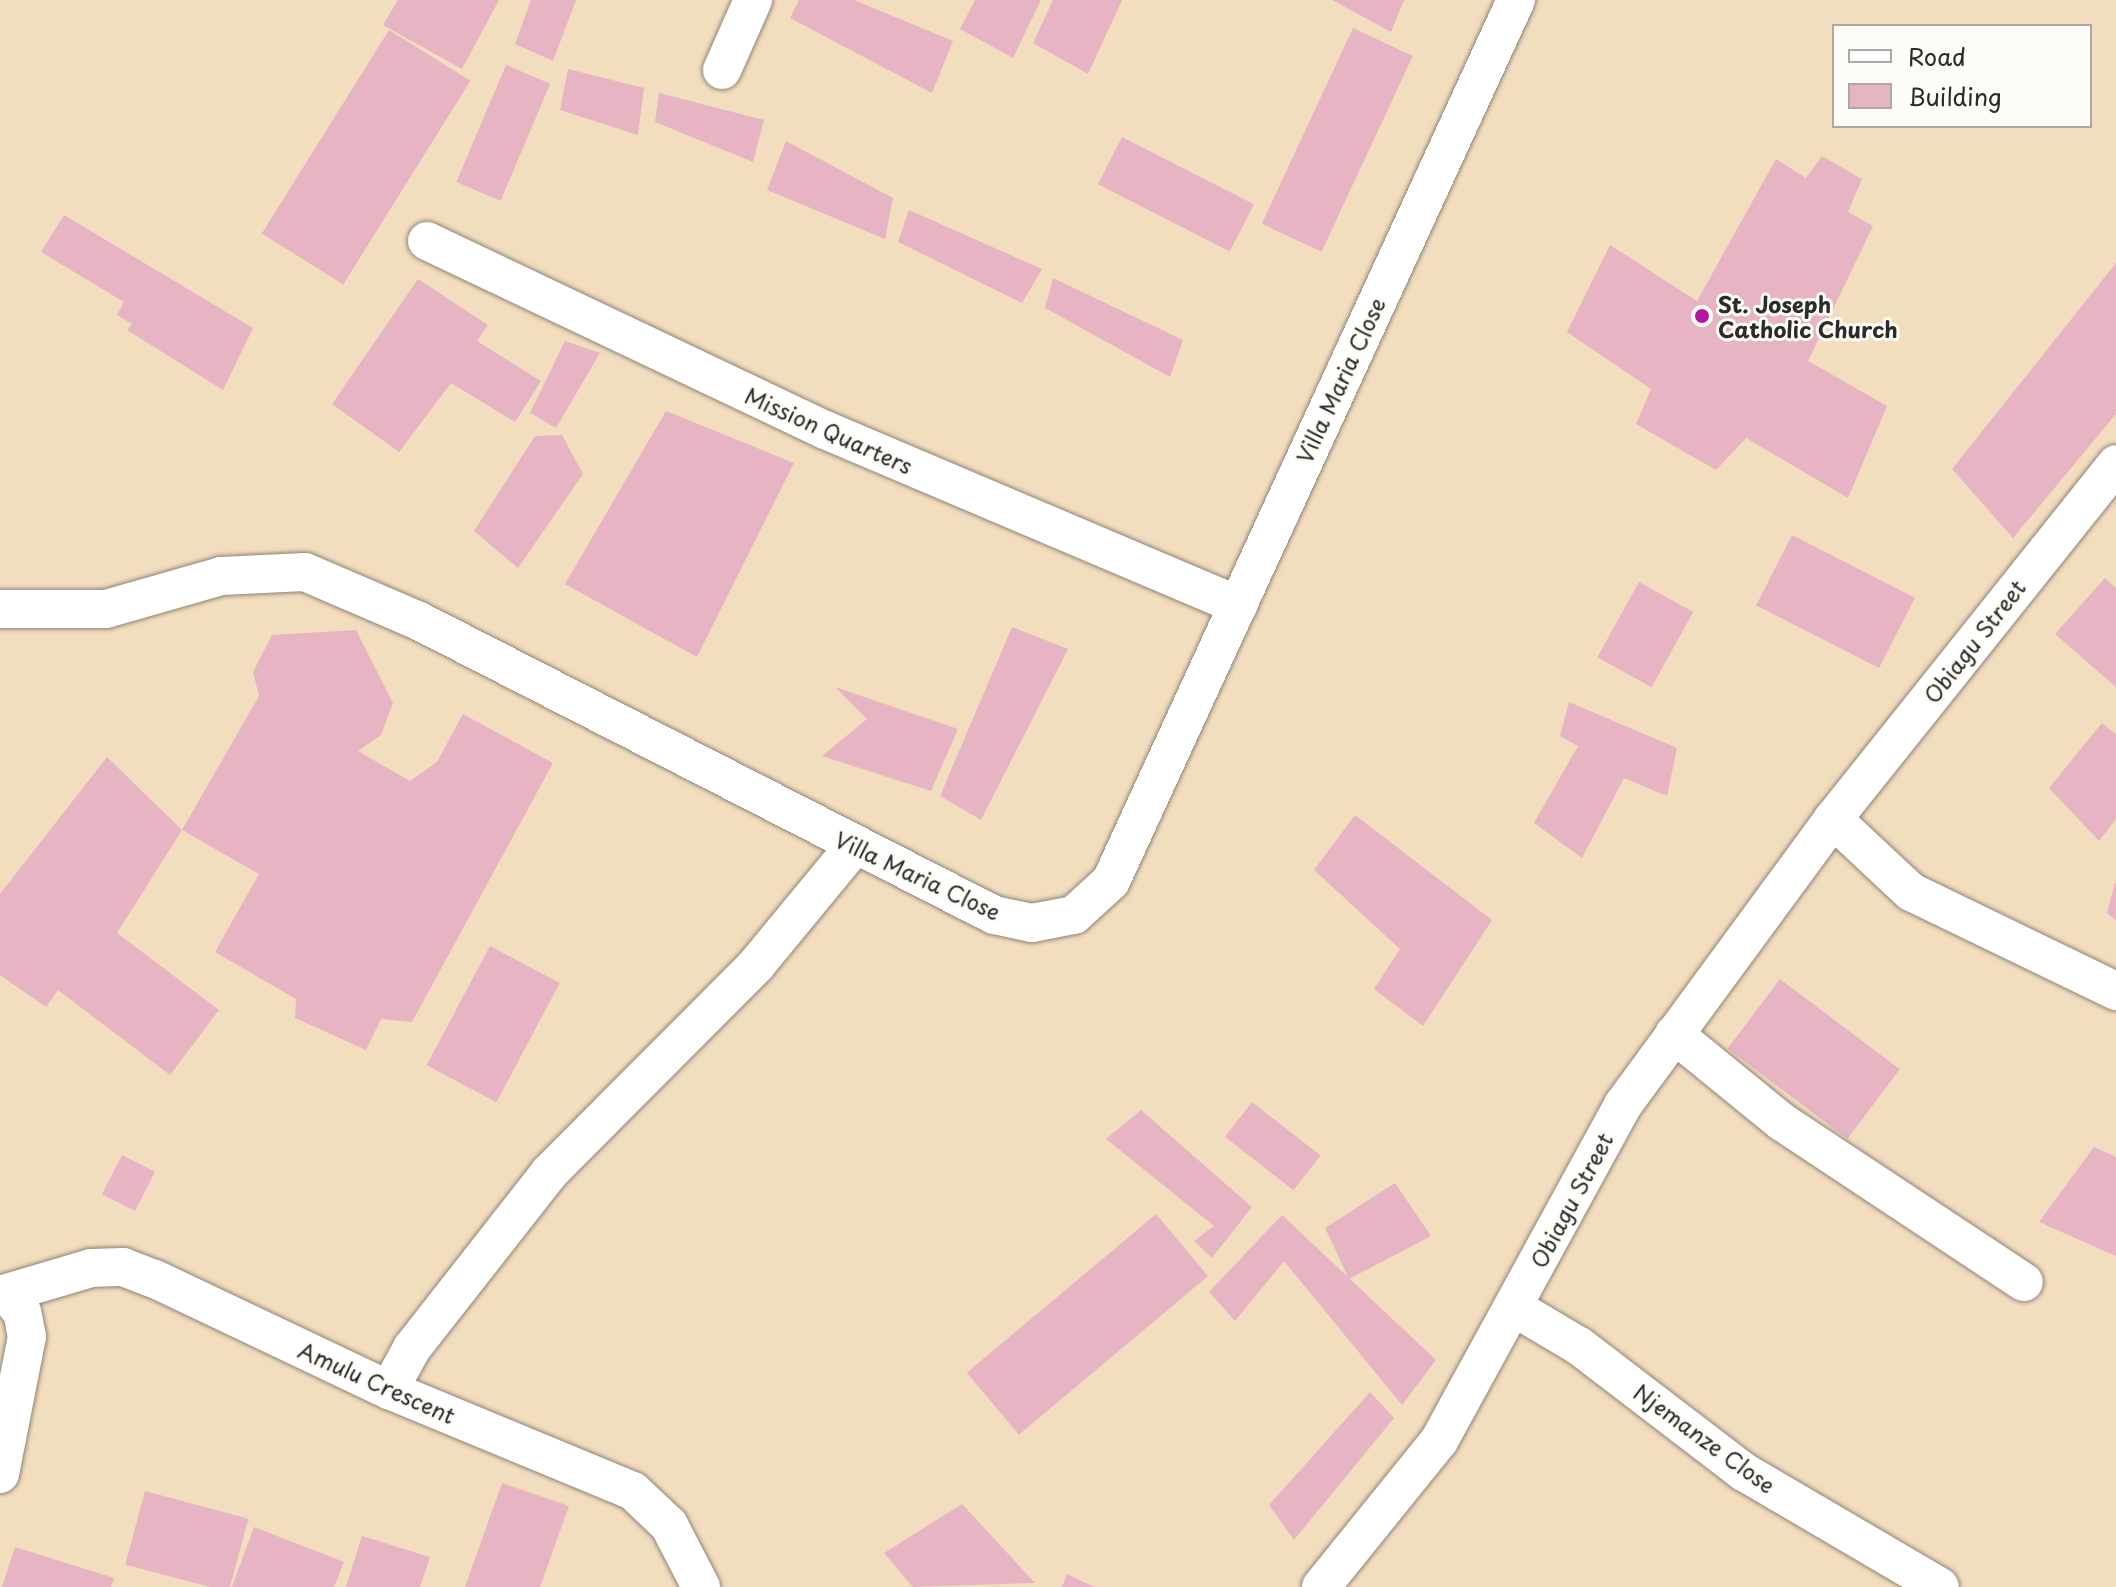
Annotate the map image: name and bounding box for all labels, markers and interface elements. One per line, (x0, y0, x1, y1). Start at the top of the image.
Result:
legend (1832, 24, 2092, 128)
text: Road (1908, 38, 1966, 74)
text: Building (1908, 78, 2002, 114)
place label: St. Joseph Catholic Church (1718, 290, 1899, 342)
street label: Villa Maria Close (1290, 293, 1390, 467)
marker: St. Joseph Catholic Church (1693, 307, 1711, 325)
street label: Mission Quarters (741, 381, 917, 479)
street label: Obiagu Street (1918, 574, 2030, 708)
street label: Villa Maria Close (831, 825, 1005, 925)
street label: Obiagu Street (1525, 1128, 1617, 1272)
street label: Amulu Crescent (295, 1336, 459, 1428)
street label: Njemanze Close (1629, 1378, 1781, 1498)

